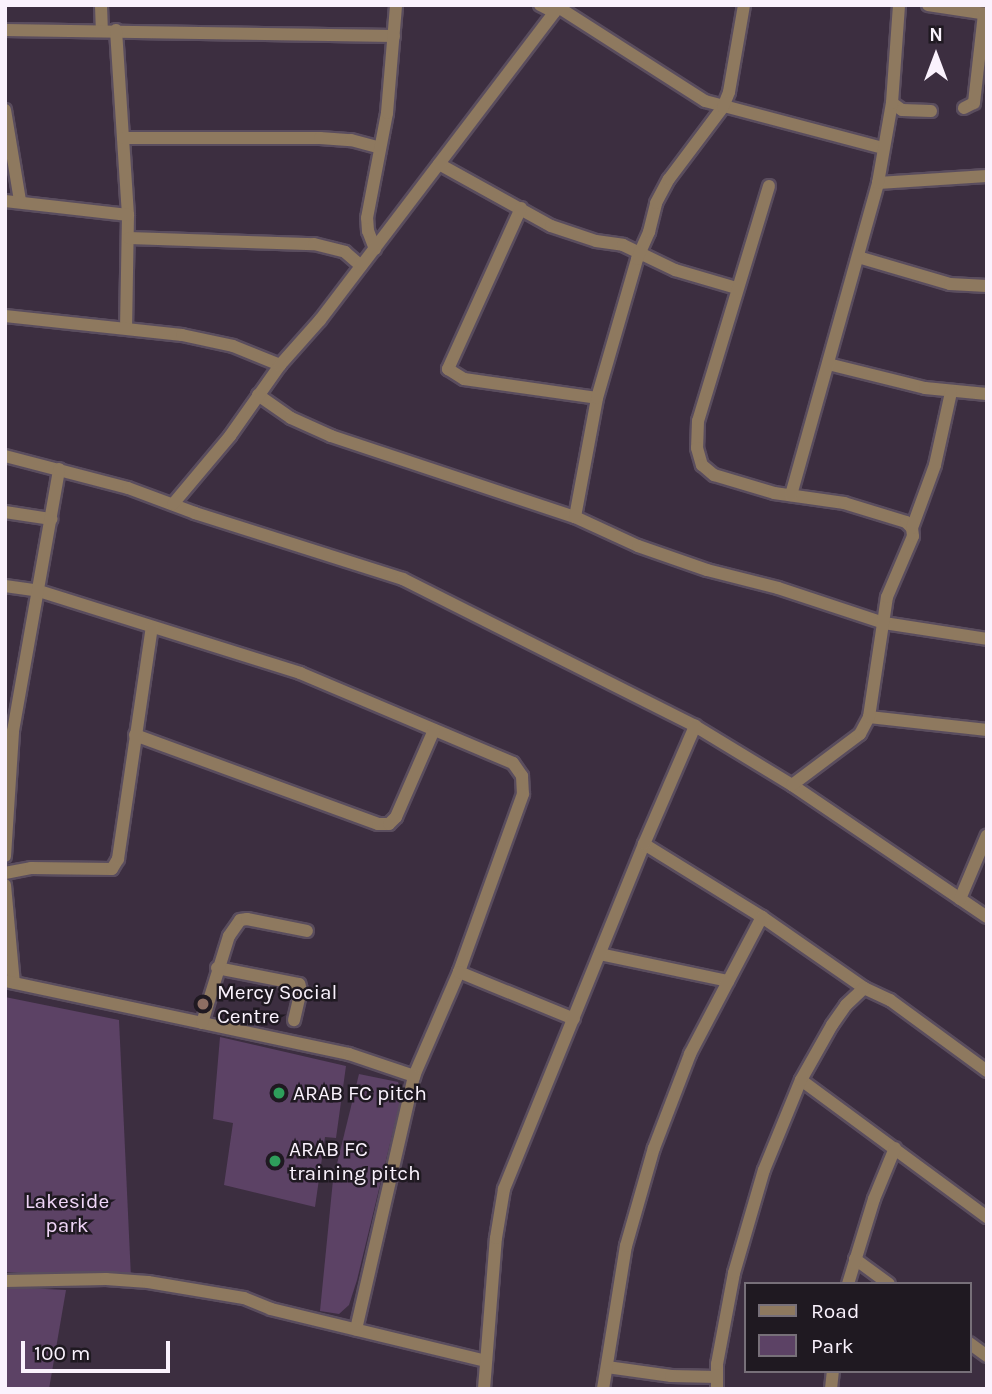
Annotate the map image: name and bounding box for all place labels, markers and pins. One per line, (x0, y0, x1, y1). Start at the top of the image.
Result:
place label: Mercy Social Centre (217, 979, 337, 1029)
marker: Mercy Social Centre (195, 996, 211, 1012)
place label: ARAB FC pitch (293, 1080, 427, 1106)
marker: ARAB FC pitch (271, 1085, 287, 1101)
place label: ARAB FC training pitch (289, 1136, 421, 1186)
marker: ARAB FC training pitch (267, 1153, 283, 1169)

